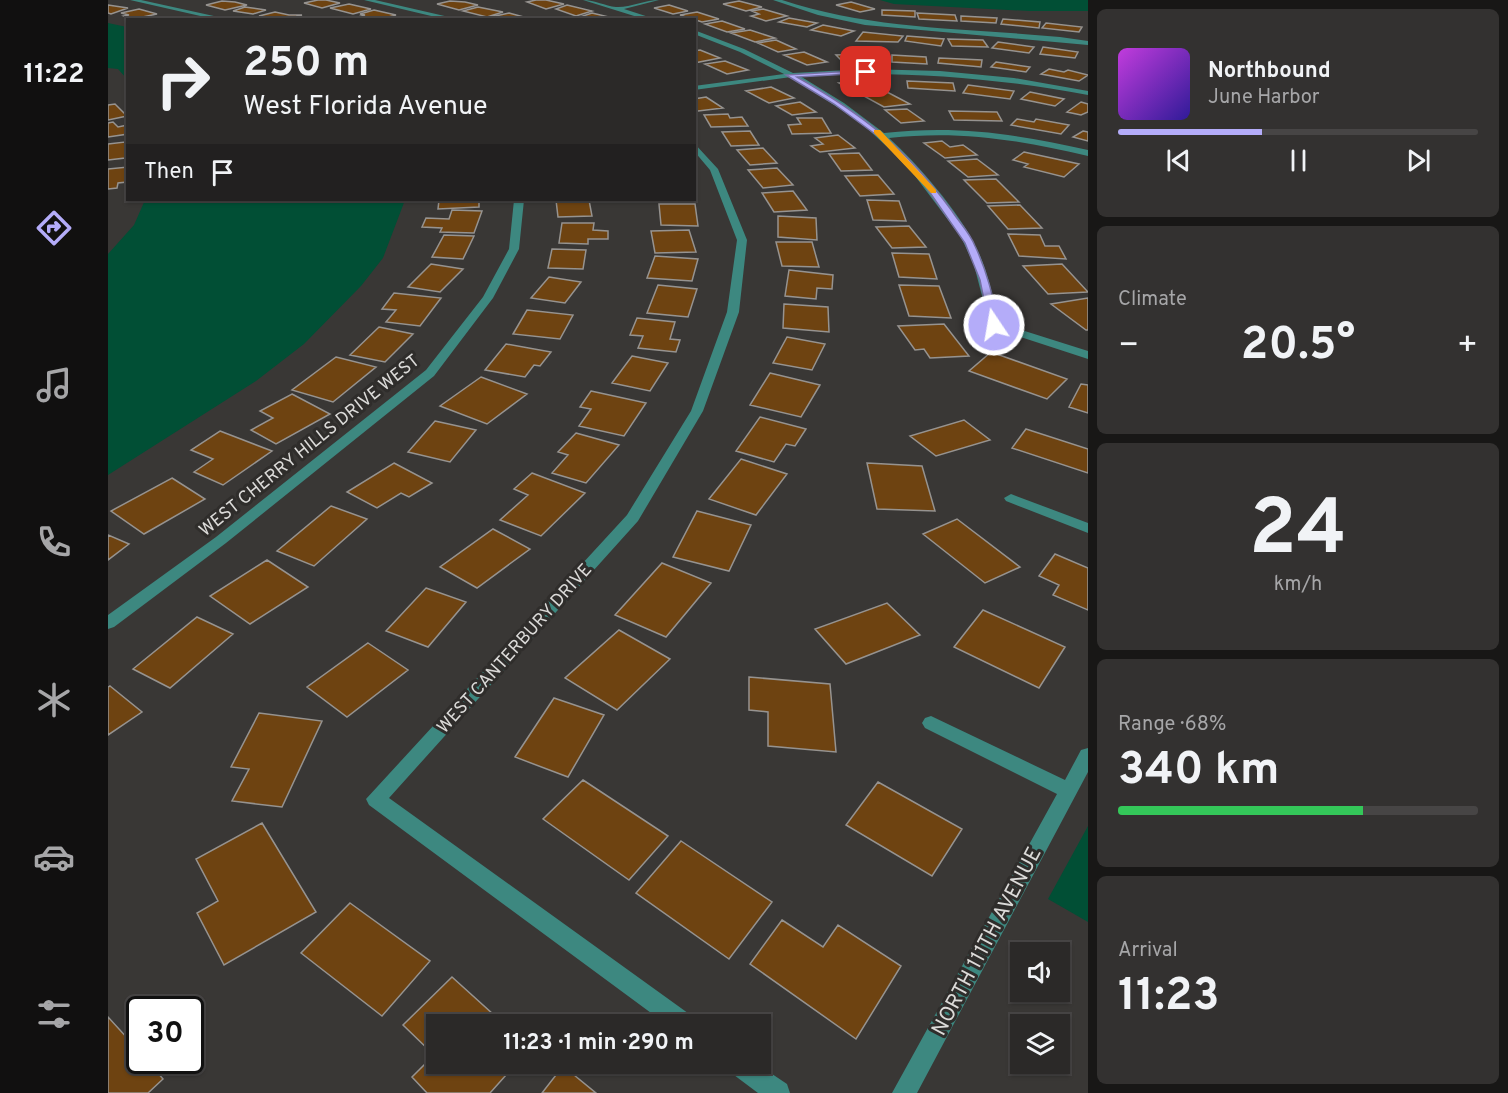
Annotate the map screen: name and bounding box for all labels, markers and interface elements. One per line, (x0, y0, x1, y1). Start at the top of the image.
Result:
text: 250 m (243, 38, 369, 91)
icon: right (144, 42, 222, 120)
pin (840, 46, 891, 97)
icon: arrive (849, 55, 882, 88)
text: 11:22 (23, 58, 85, 92)
text: Northbound (1208, 58, 1331, 85)
text: June Harbor (1208, 85, 1320, 111)
text: West Florida Avenue (243, 90, 488, 124)
icon: previous (1162, 144, 1195, 177)
icon: pause (1282, 144, 1315, 177)
icon: next (1402, 144, 1435, 177)
icon: arrive (206, 156, 239, 189)
text: Then (144, 159, 194, 186)
icon: directions (33, 207, 75, 249)
text: Climate (1118, 287, 1187, 313)
position arrow (962, 293, 1026, 357)
text: 20.5° (1241, 318, 1355, 375)
text: − (1118, 326, 1139, 368)
text: + (1457, 326, 1478, 368)
street label: WEST CHERRY HILLS DRIVE WEST (195, 350, 425, 542)
icon: music (33, 364, 75, 406)
text: 24 (1249, 483, 1347, 582)
icon: phone (33, 521, 75, 563)
street label: WEST CANTERBURY DRIVE (433, 559, 598, 739)
text: km/h (1274, 572, 1322, 598)
icon: climate (33, 679, 75, 721)
text: Range · 68% (1118, 712, 1226, 738)
text: 340 km (1118, 743, 1279, 800)
icon: car (33, 836, 75, 878)
street label: NORTH 111TH AVENUE (926, 843, 1048, 1041)
text: Arrival (1118, 938, 1178, 964)
map controls (1010, 942, 1070, 1074)
button: sound (1010, 942, 1070, 1002)
text: 11:23 (1118, 969, 1219, 1026)
icon: filters (33, 993, 75, 1035)
speed limit sign: 30 (126, 996, 204, 1074)
button: layers (1010, 1014, 1070, 1074)
text: 11:23 · 1 min · 290 m (503, 1030, 694, 1057)

